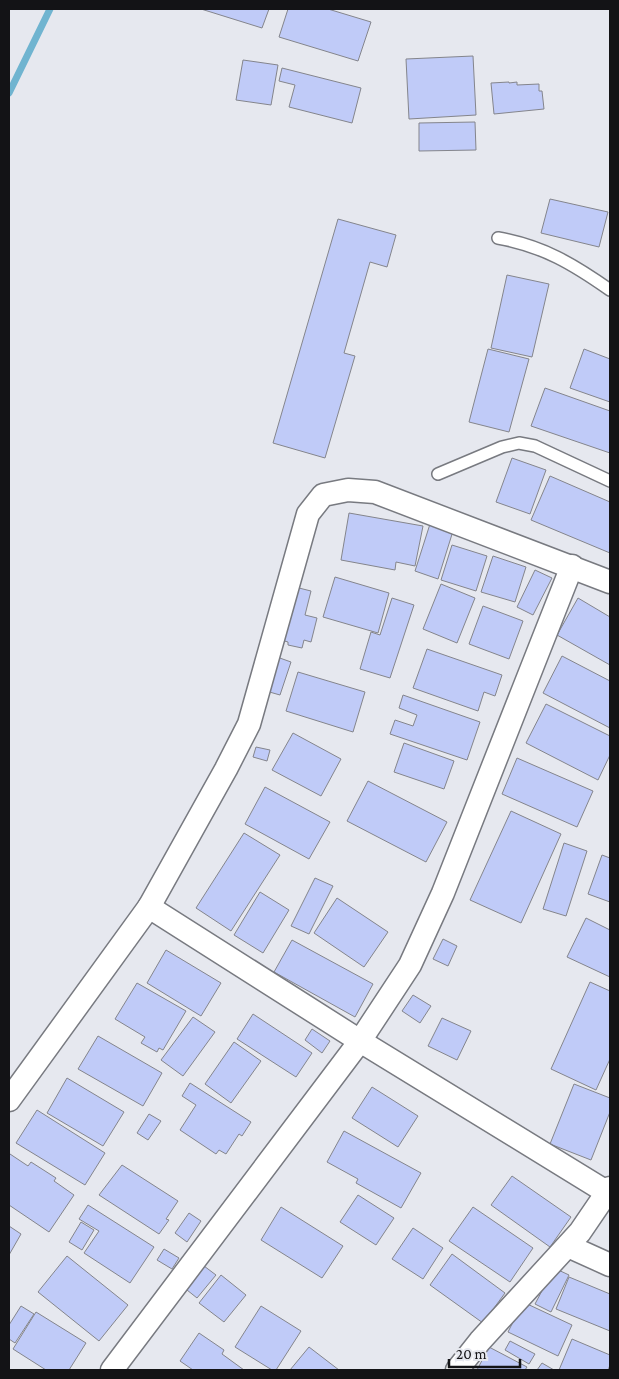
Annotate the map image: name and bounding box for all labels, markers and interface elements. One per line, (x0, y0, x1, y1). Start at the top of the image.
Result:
scale bar (449, 1336, 520, 1368)
text: 20 m (456, 1346, 487, 1362)

